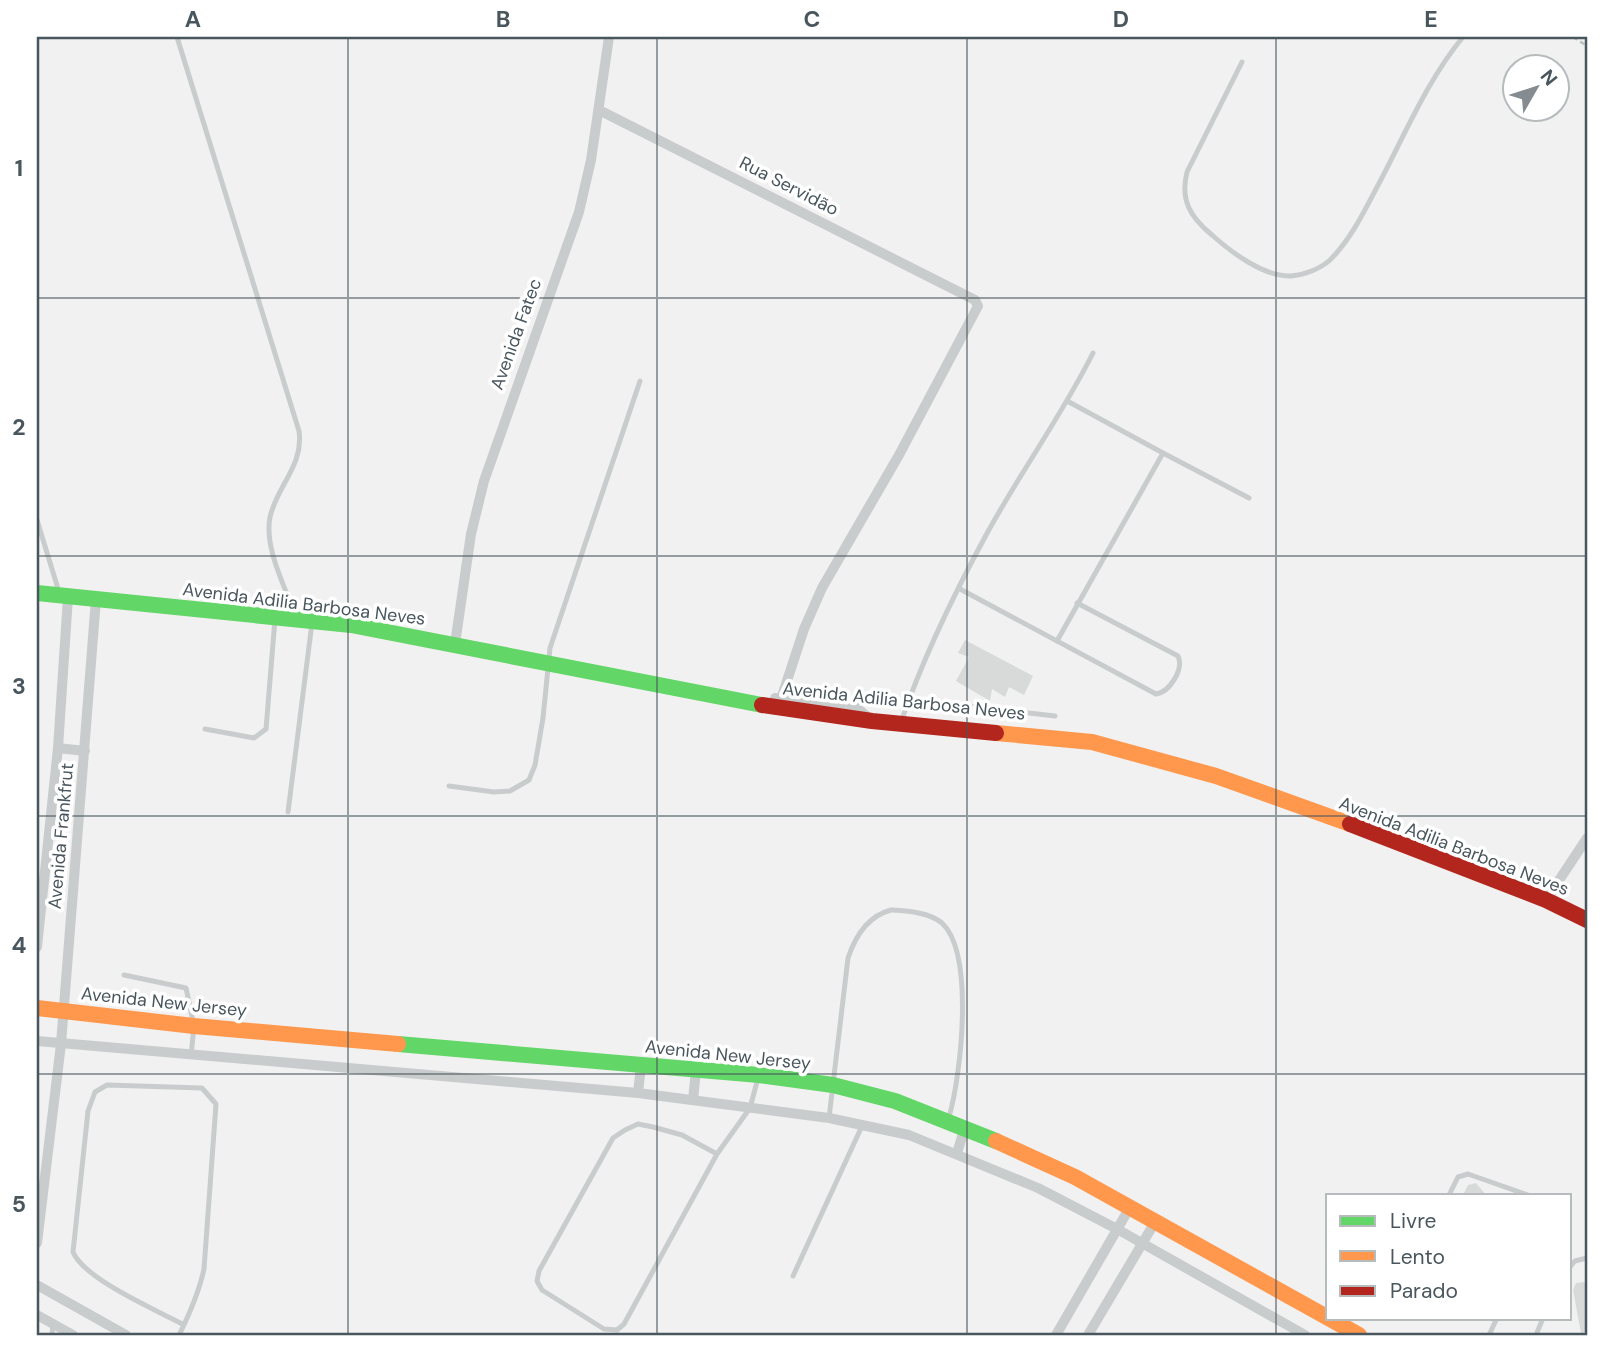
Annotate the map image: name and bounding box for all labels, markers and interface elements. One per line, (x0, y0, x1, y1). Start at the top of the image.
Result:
text: A (185, 4, 201, 34)
text: B (496, 4, 510, 34)
text: C (804, 4, 820, 34)
text: D (1113, 4, 1129, 34)
text: E (1424, 4, 1438, 34)
north arrow (1502, 52, 1572, 122)
text: N (1535, 64, 1563, 91)
street label: Rua Servidão (735, 151, 843, 221)
text: 1 (15, 153, 23, 183)
street label: Avenida Fatec (485, 275, 547, 393)
text: 2 (12, 412, 26, 442)
street label: Avenida Adilia Barbosa Neves (181, 577, 427, 631)
text: 3 (12, 671, 26, 701)
street label: Avenida Adilia Barbosa Neves (781, 676, 1027, 726)
street label: Avenida Frankfrut (43, 762, 79, 910)
street label: Avenida Adilia Barbosa Neves (1336, 791, 1572, 901)
text: 4 (12, 930, 27, 960)
street label: Avenida New Jersey (80, 981, 248, 1023)
street label: Avenida New Jersey (644, 1034, 812, 1076)
text: 5 (12, 1189, 26, 1219)
legend (1326, 1194, 1572, 1320)
text: Livre (1390, 1207, 1437, 1235)
text: Lento (1390, 1243, 1445, 1271)
text: Parado (1390, 1277, 1458, 1305)

